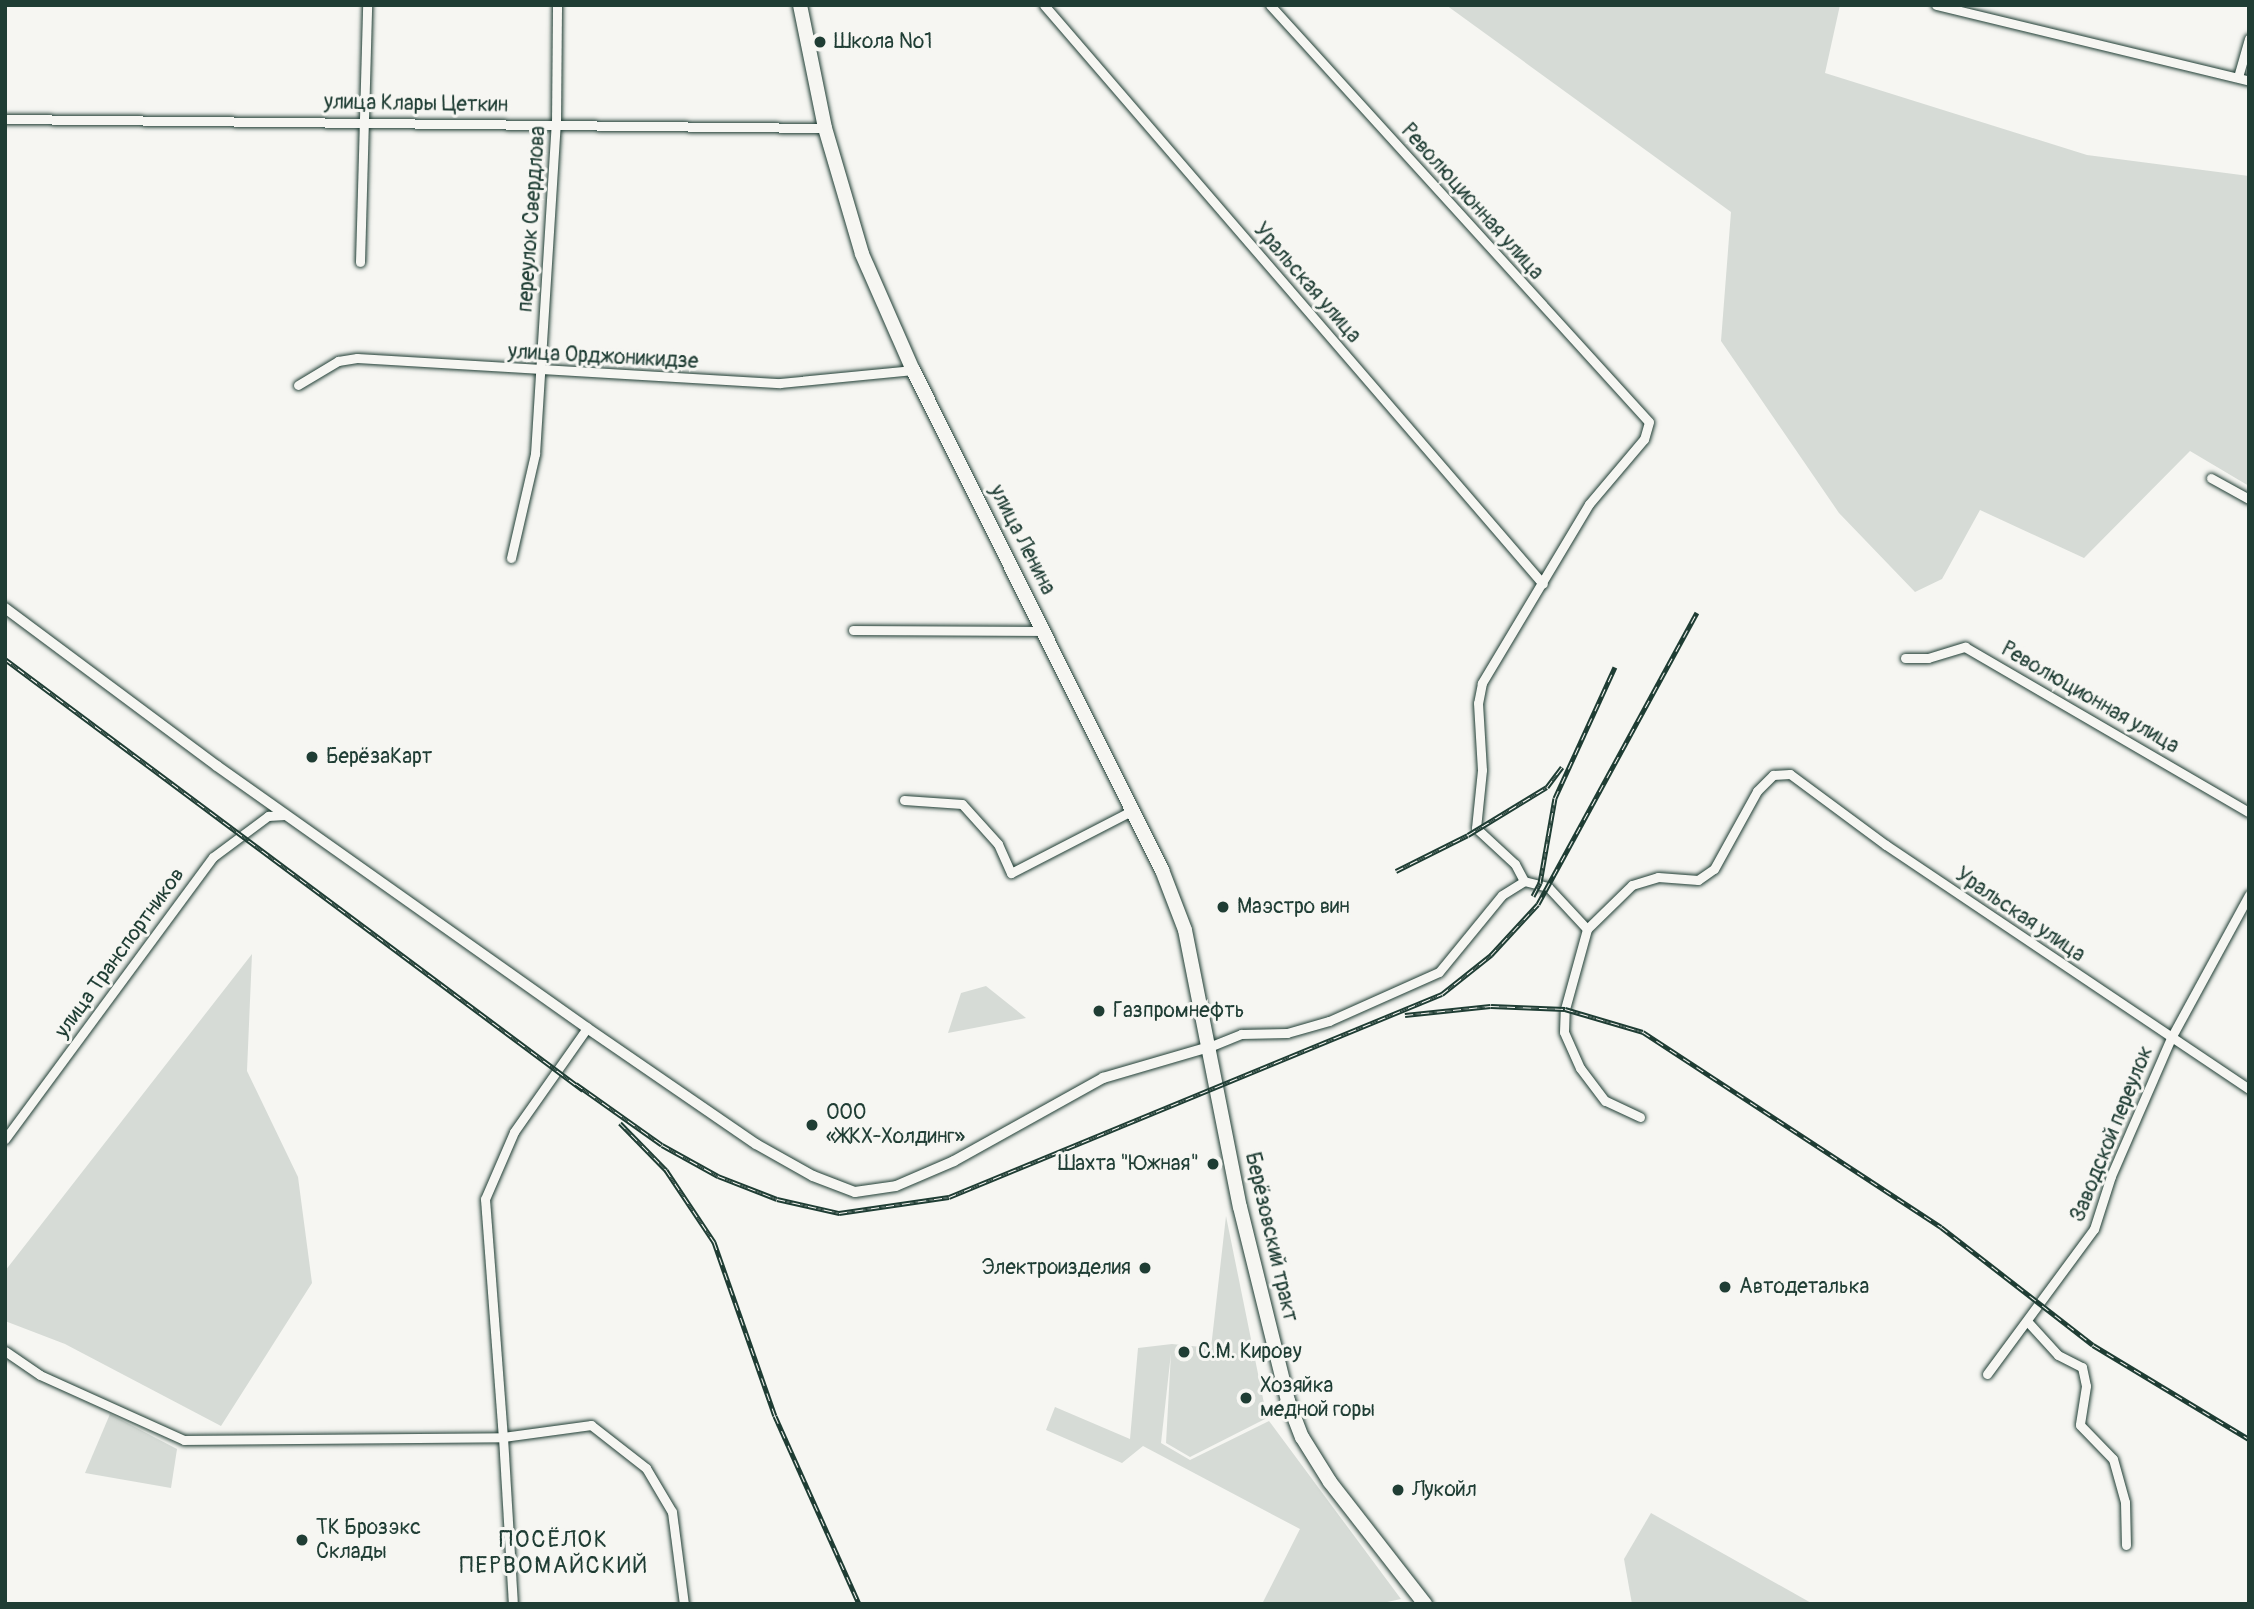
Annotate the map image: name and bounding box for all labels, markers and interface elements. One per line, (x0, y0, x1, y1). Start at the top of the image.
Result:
place label: Школа №1 (834, 29, 932, 55)
marker: Школа №1 (812, 34, 828, 50)
street label: улица Клары Цеткин (324, 90, 508, 118)
street label: Революционная улица (1395, 119, 1549, 285)
street label: переулок Свердлова (513, 125, 551, 313)
street label: Уральская улица (1248, 218, 1366, 348)
street label: улица Орджоникидзе (507, 339, 699, 375)
street label: улица Ленина (984, 481, 1060, 599)
street label: Революционная улица (1997, 637, 2183, 759)
place label: БерёзаКарт (326, 744, 432, 770)
marker: БерёзаКарт (304, 749, 320, 765)
street label: Уральская улица (1950, 862, 2090, 968)
street label: улица Транспортников (50, 863, 190, 1043)
place label: Маэстро вин (1237, 894, 1350, 920)
marker: Маэстро вин (1215, 899, 1231, 915)
place label: Газпромнефть (1113, 998, 1245, 1024)
marker: Газпромнефть (1091, 1003, 1107, 1019)
street label: Заводской переулок (2065, 1042, 2159, 1226)
place label: ООО «ЖКХ-Холдинг» (826, 1100, 965, 1150)
marker: ООО «ЖКХ-Холдинг» (804, 1117, 820, 1133)
street label: Берёзовский тракт (1239, 1150, 1303, 1324)
place label: Шахта "Южная" (1058, 1151, 1199, 1177)
marker: Шахта "Южная" (1205, 1156, 1221, 1172)
place label: Электроизделия (982, 1255, 1131, 1281)
marker: Электроизделия (1137, 1260, 1153, 1276)
place label: Автодеталька (1739, 1274, 1869, 1300)
marker: Автодеталька (1717, 1279, 1733, 1295)
place label: С.М. Кирову (1198, 1339, 1302, 1365)
marker: С.М. Кирову (1176, 1344, 1192, 1360)
place label: Хозяйка медной горы (1260, 1373, 1375, 1423)
marker: Хозяйка медной горы (1238, 1390, 1254, 1406)
place label: Лукойл (1412, 1477, 1477, 1503)
marker: Лукойл (1390, 1482, 1406, 1498)
place label: ТК Брозэкс Склады (316, 1515, 421, 1565)
district label: ПОСЁЛОК ПЕРВОМАЙСКИЙ (461, 1526, 647, 1580)
marker: ТК Брозэкс Склады (294, 1532, 310, 1548)

